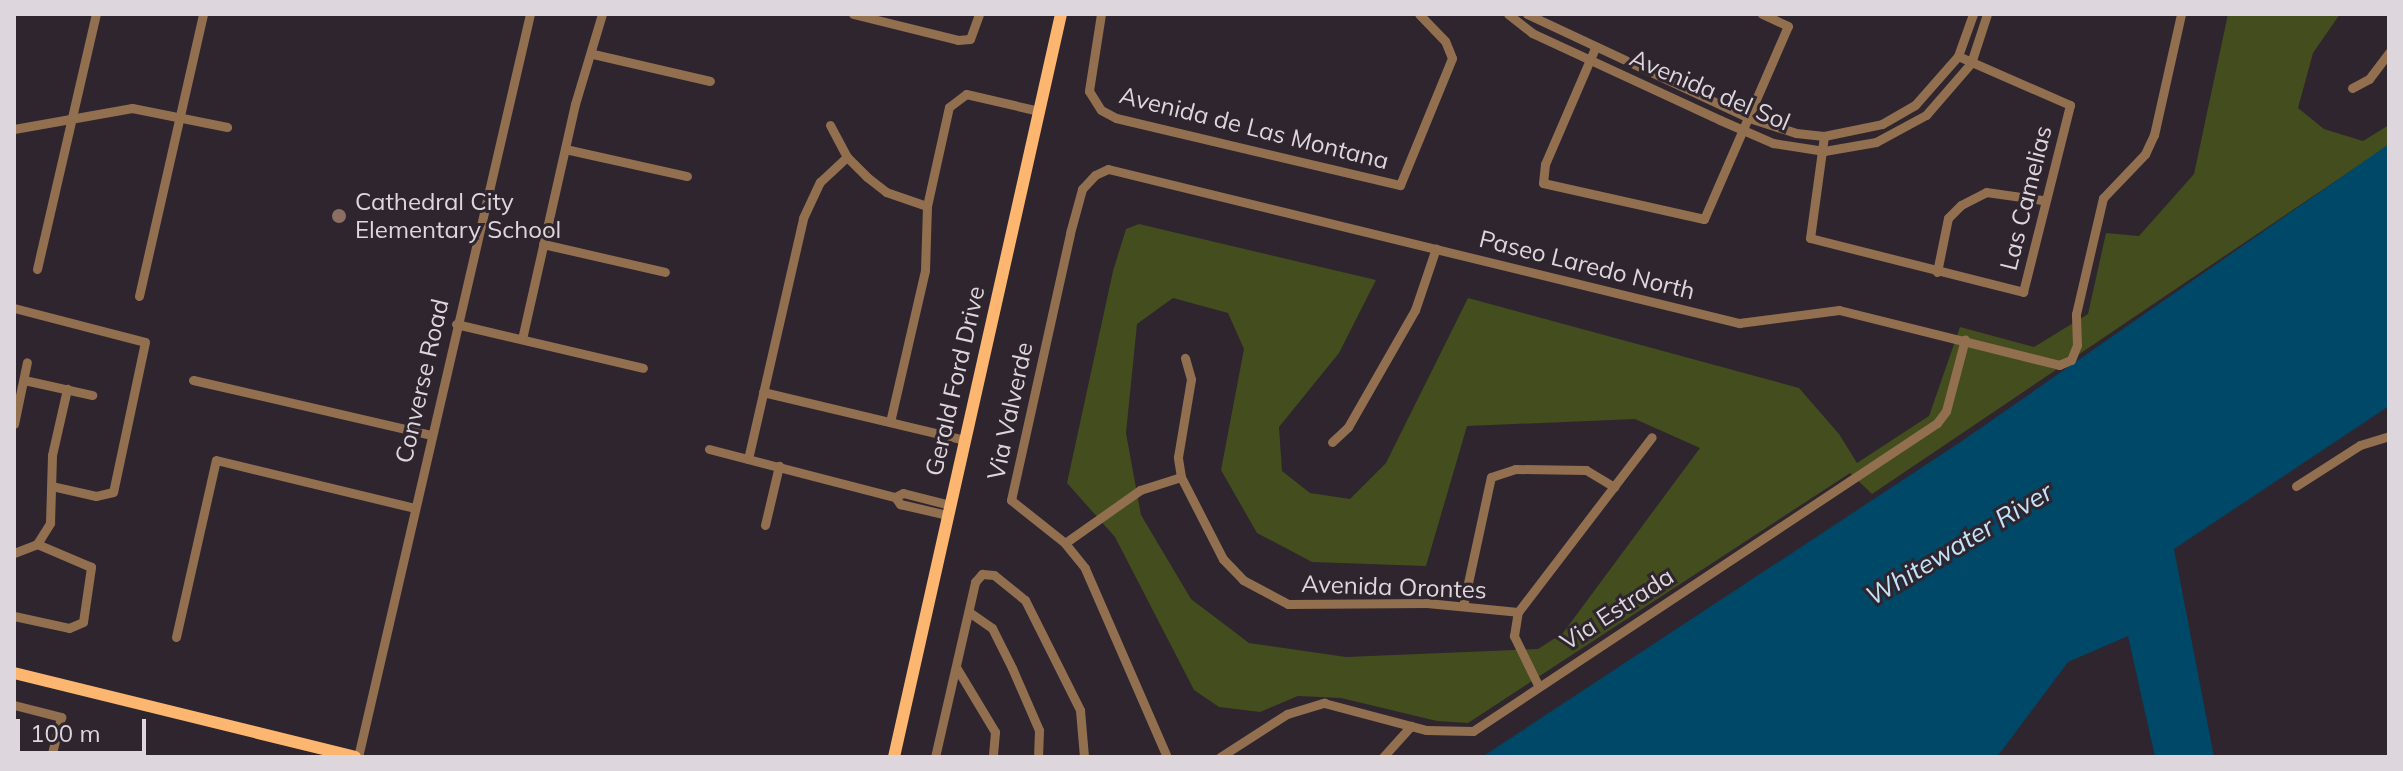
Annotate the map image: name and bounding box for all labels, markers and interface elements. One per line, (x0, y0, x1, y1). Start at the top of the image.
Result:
street label: Avenida del Sol (1626, 43, 1794, 137)
street label: Avenida de Las Montana (1116, 81, 1392, 175)
street label: Las Camelias (1994, 123, 2058, 273)
place label: Cathedral City Elementary School (355, 188, 561, 244)
marker: Cathedral City Elementary School (330, 207, 348, 225)
street label: Paseo Laredo North (1476, 224, 1698, 306)
street label: Gerald Ford Drive (919, 283, 991, 479)
street label: Converse Road (389, 296, 455, 466)
street label: Via Valverde (981, 339, 1039, 483)
water label: Whitewater River (1860, 476, 2058, 612)
street label: Via Estrada (1555, 562, 1679, 656)
street label: Avenida Orontes (1301, 569, 1487, 605)
scale bar (20, 703, 150, 753)
text: 100 m (30, 718, 101, 748)

